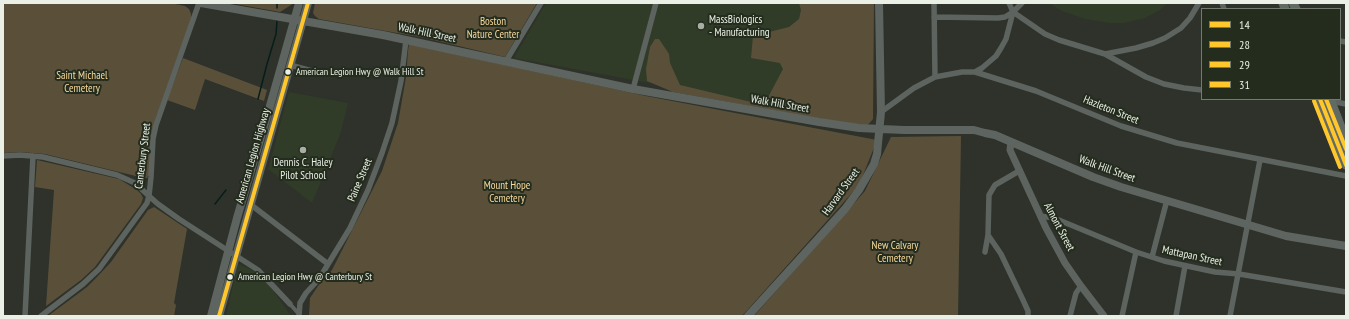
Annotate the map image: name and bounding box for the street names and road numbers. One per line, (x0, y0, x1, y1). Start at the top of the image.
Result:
street label: Walk Hill Street (397, 20, 457, 46)
street label: Walk Hill Street (750, 92, 810, 116)
street label: Hazleton Street (1081, 93, 1141, 127)
street label: American Legion Highway (233, 107, 273, 205)
street label: Canterbury Street (132, 122, 154, 190)
street label: Walk Hill Street (1077, 153, 1137, 185)
street label: Paine Street (345, 156, 375, 204)
street label: Harvard Street (820, 166, 862, 218)
street label: Almont Street (1041, 201, 1077, 253)
street label: Mattapan Street (1161, 243, 1223, 269)

